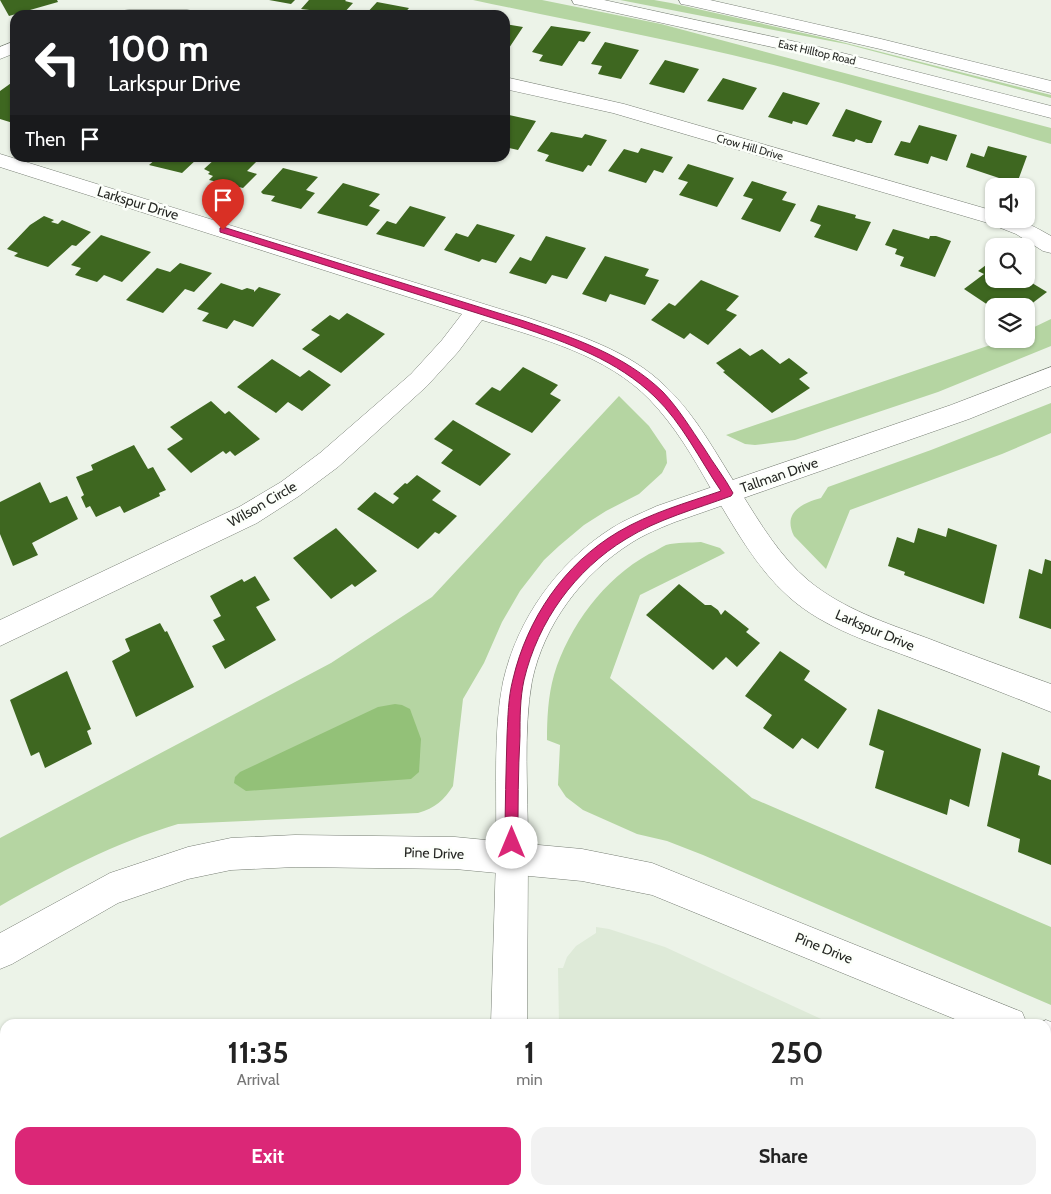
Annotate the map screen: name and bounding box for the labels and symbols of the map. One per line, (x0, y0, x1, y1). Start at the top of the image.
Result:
street label: East Hilltop Road (777, 36, 857, 68)
street label: Crow Hill Drive (715, 131, 785, 163)
pin (202, 179, 244, 230)
street label: Larkspur Drive (95, 182, 181, 224)
street label: Tallman Drive (738, 453, 820, 497)
street label: Wilson Circle (224, 477, 300, 531)
street label: Larkspur Drive (833, 605, 917, 655)
position arrow (485, 816, 537, 868)
street label: Pine Drive (403, 843, 465, 863)
street label: Pine Drive (793, 928, 855, 968)

